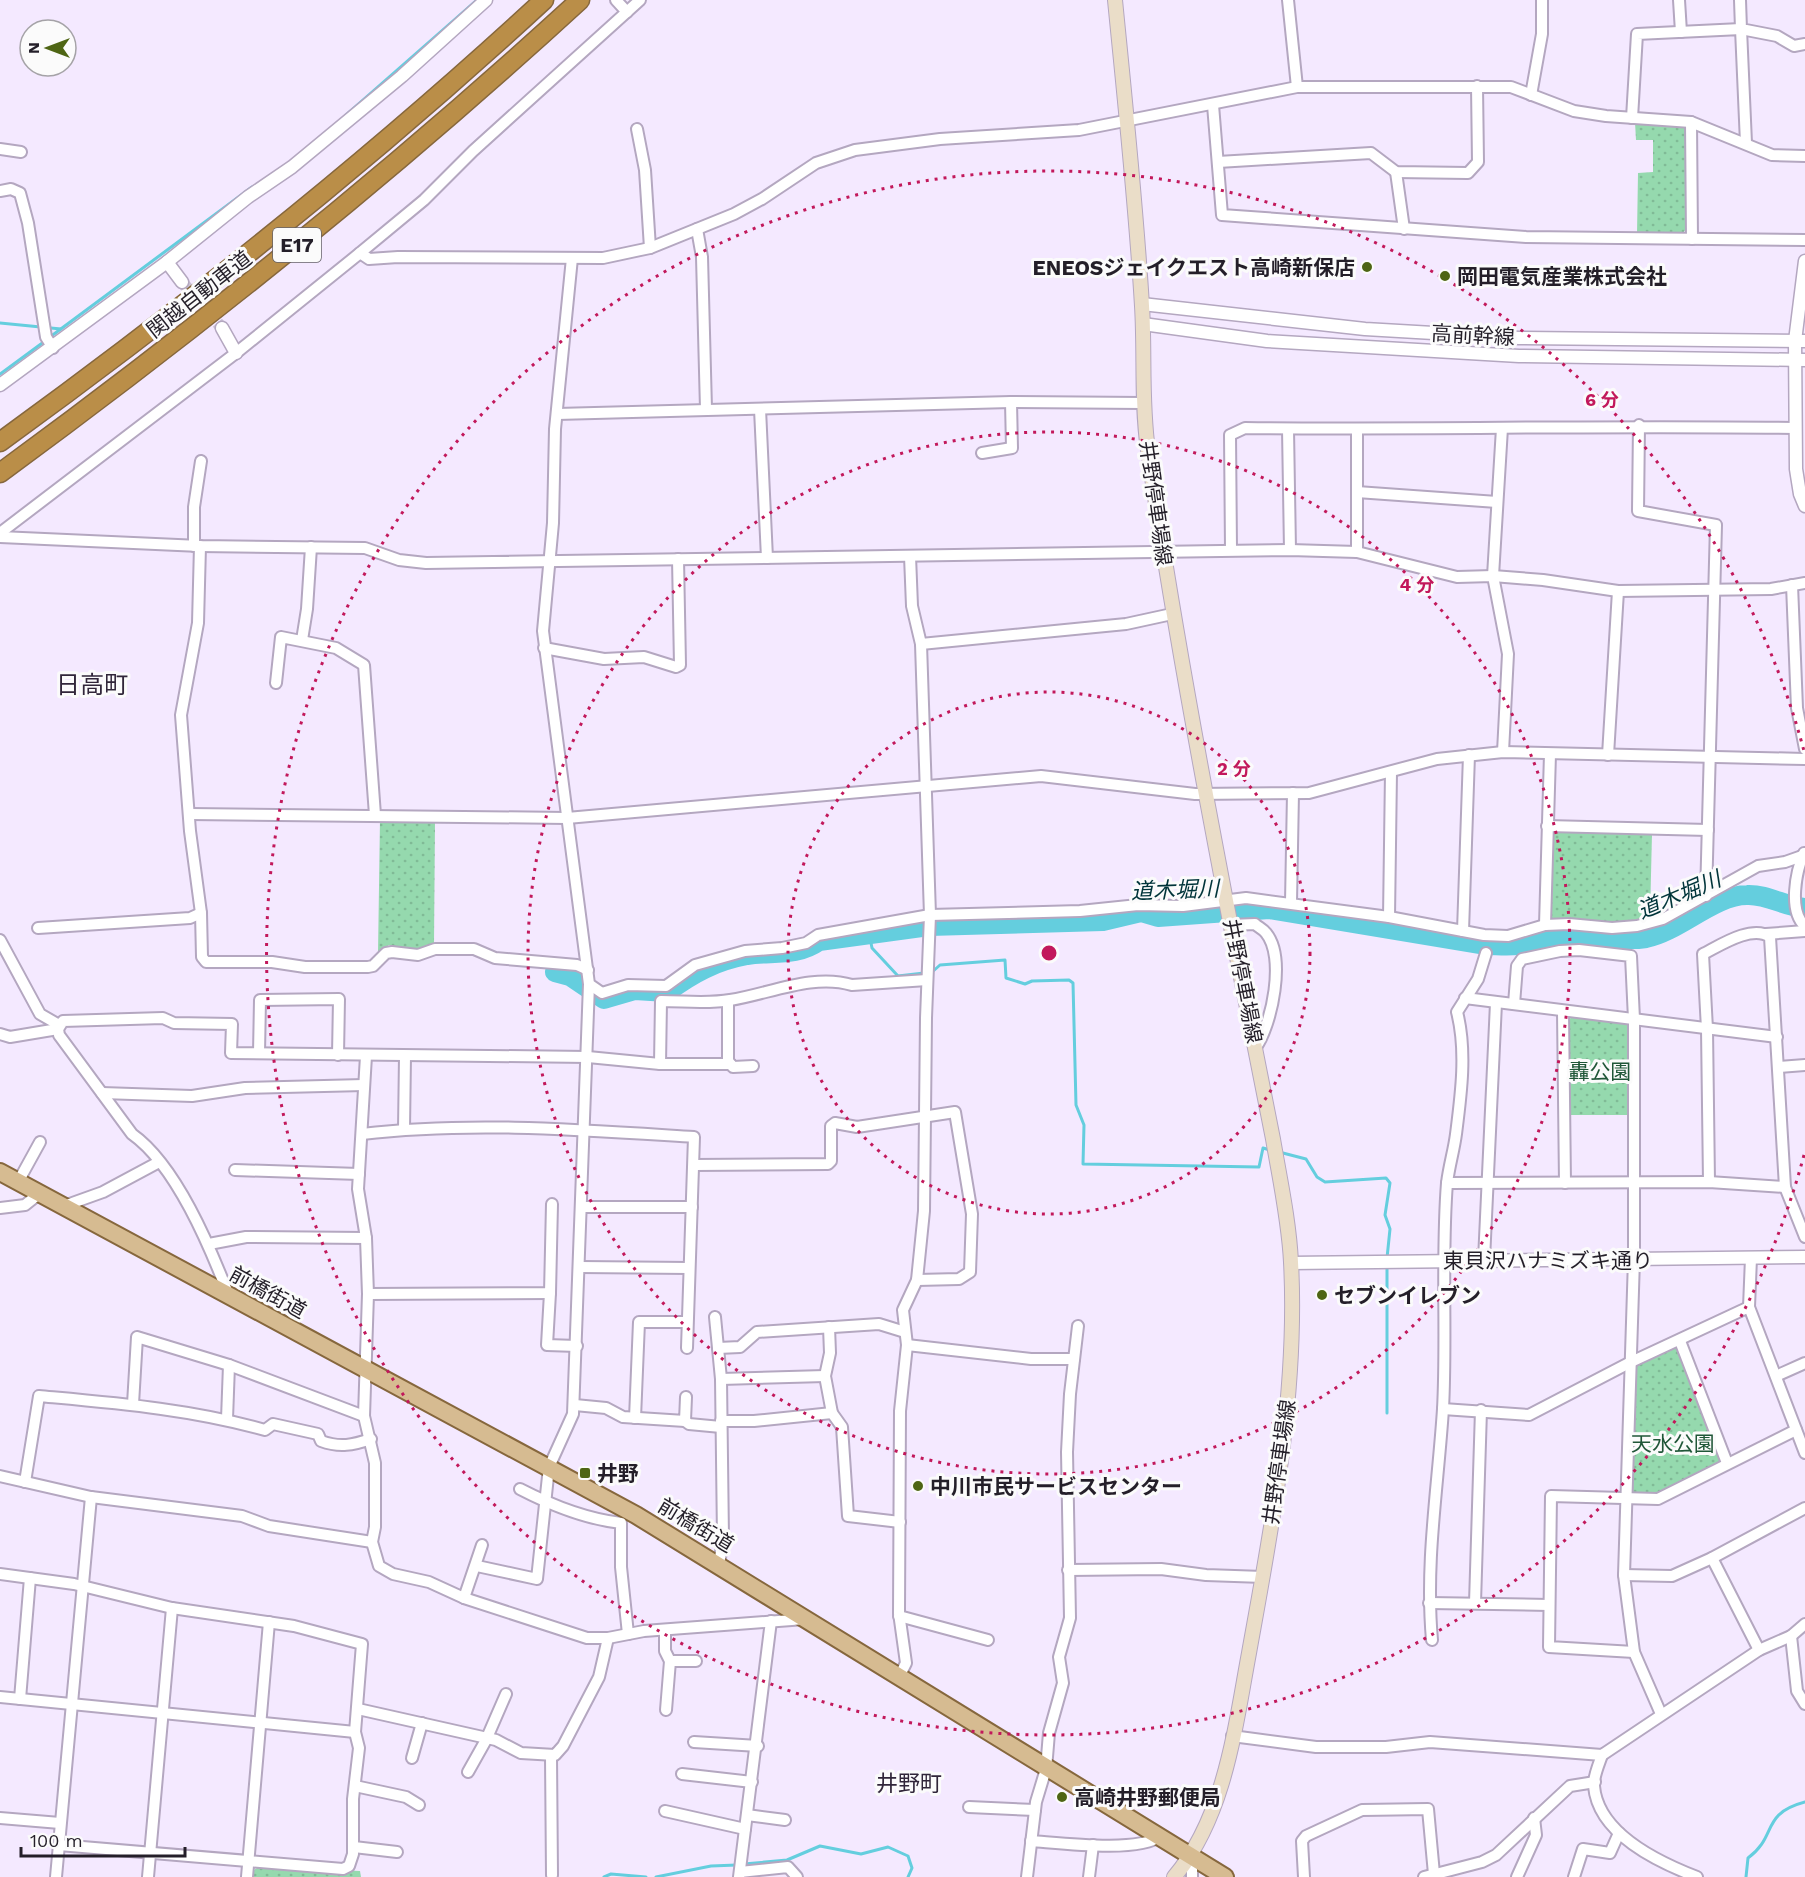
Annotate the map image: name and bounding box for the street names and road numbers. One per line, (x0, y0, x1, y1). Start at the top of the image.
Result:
road number: E17 (273, 228, 321, 262)
street label: 関越自動車道 (142, 245, 256, 343)
street label: 高前幹線 (1430, 320, 1516, 350)
street label: 井野停車場線 (1135, 439, 1177, 567)
street label: 井野停車場線 (1219, 917, 1267, 1045)
street label: 東貝沢ハナミズキ通り (1443, 1248, 1653, 1273)
street label: 前橋街道 (225, 1261, 311, 1323)
street label: 井野停車場線 (1258, 1398, 1300, 1526)
street label: 前橋街道 (654, 1493, 738, 1557)

